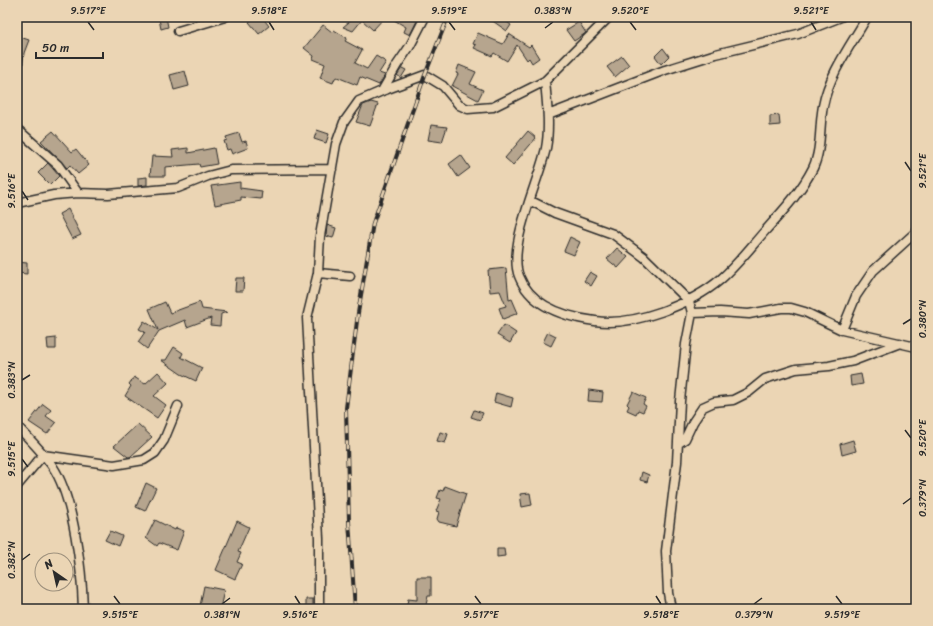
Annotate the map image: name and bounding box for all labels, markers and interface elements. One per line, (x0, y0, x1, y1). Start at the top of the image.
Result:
text: 9.517°E (70, 2, 107, 20)
text: 9.518°E (251, 2, 288, 20)
text: 9.519°E (431, 2, 468, 20)
text: 0.383°N (534, 2, 572, 20)
text: 9.520°E (611, 2, 650, 20)
text: 9.521°E (793, 2, 830, 20)
scale bar (36, 34, 103, 60)
text: 50 m (42, 37, 69, 59)
text: 9.521°E (914, 152, 932, 189)
text: 9.516°E (3, 172, 21, 209)
text: 0.380°N (914, 300, 932, 338)
text: 0.383°N (3, 361, 21, 399)
text: 9.520°E (914, 418, 932, 457)
text: 9.515°E (3, 440, 21, 477)
text: 0.379°N (914, 479, 932, 517)
text: 0.382°N (3, 541, 21, 579)
north arrow (34, 552, 74, 592)
text: N (39, 554, 57, 575)
text: 9.515°E (102, 606, 139, 624)
text: 0.381°N (204, 606, 240, 624)
text: 9.516°E (282, 606, 319, 624)
text: 9.517°E (463, 606, 500, 624)
text: 9.518°E (643, 606, 680, 624)
text: 0.379°N (735, 606, 773, 624)
text: 9.519°E (824, 606, 861, 624)

